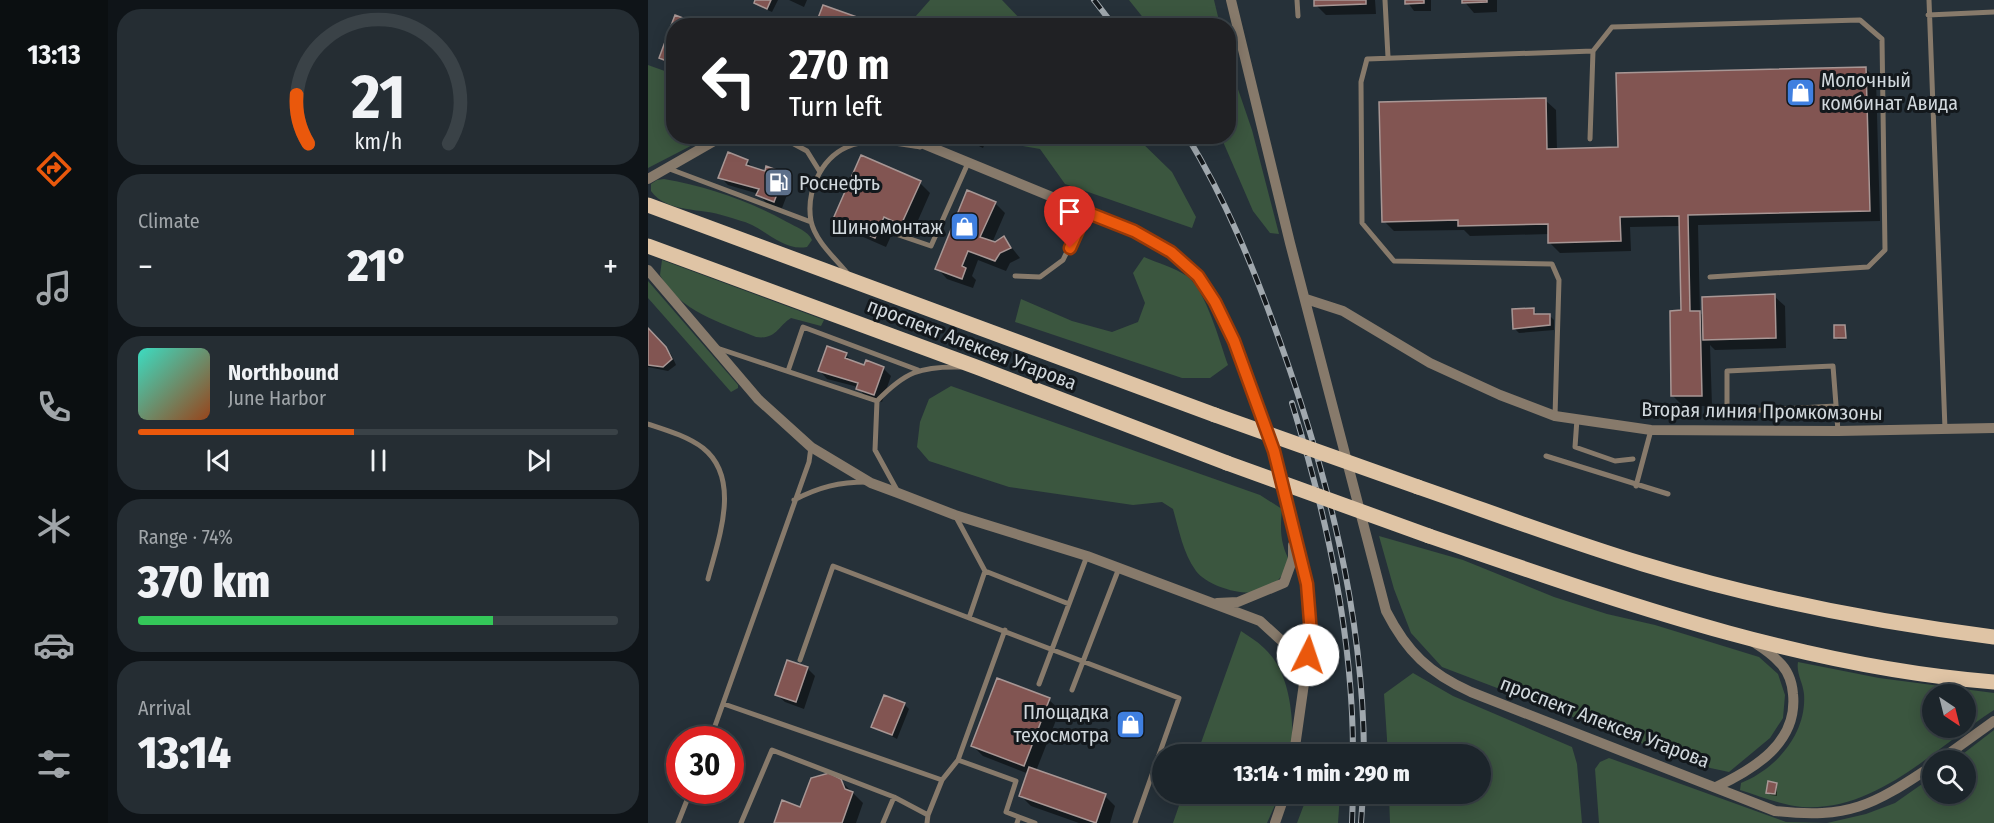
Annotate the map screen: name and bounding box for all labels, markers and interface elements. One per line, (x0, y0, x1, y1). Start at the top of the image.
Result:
text: 13:13 (27, 39, 81, 71)
text: 270 m (789, 40, 889, 90)
icon: left (690, 42, 768, 120)
text: 21 (350, 60, 405, 135)
place label: Молочный комбинат Авида (1821, 68, 1958, 115)
shop icon: Молочный комбинат Авида (1784, 76, 1816, 108)
text: Turn left (789, 91, 882, 123)
text: km/h (354, 129, 402, 155)
icon: directions (33, 148, 75, 190)
fuel station icon: Роснефть (762, 167, 794, 199)
place label: Роснефть (799, 171, 880, 195)
pin (1044, 186, 1095, 248)
icon: arrive (1053, 195, 1086, 228)
text: Climate (138, 209, 200, 233)
shop icon: Шиномонтаж (948, 211, 980, 243)
place label: Шиномонтаж (831, 215, 943, 239)
text: 21° (347, 239, 408, 293)
text: − (138, 247, 153, 287)
text: + (603, 247, 618, 287)
icon: music (33, 267, 75, 309)
street label: проспект Алексея Угарова (864, 293, 1080, 395)
text: Northbound (228, 359, 339, 386)
icon: phone (33, 386, 75, 428)
text: June Harbor (228, 386, 326, 410)
street label: Вторая линия Промкомзоны (1641, 397, 1883, 425)
icon: previous (202, 444, 235, 477)
icon: pause (362, 444, 395, 477)
icon: next (522, 444, 555, 477)
icon: climate (33, 505, 75, 547)
text: Range · 74% (138, 525, 233, 549)
text: 370 km (138, 555, 270, 609)
position arrow (1276, 623, 1340, 687)
icon: car (33, 624, 75, 666)
street label: проспект Алексея Угарова (1497, 671, 1713, 773)
north arrow (1922, 684, 1976, 738)
map controls (1922, 684, 1976, 804)
text: Arrival (138, 696, 191, 720)
place label: Площадка техосмотра (1013, 700, 1109, 747)
shop icon: Площадка техосмотра (1114, 708, 1146, 740)
text: 13:14 (138, 726, 231, 780)
speed limit sign: 30 (666, 726, 744, 804)
icon: filters (33, 743, 75, 785)
button: search (1922, 750, 1976, 804)
text: 13:14 · 1 min · 290 m (1233, 760, 1410, 787)

